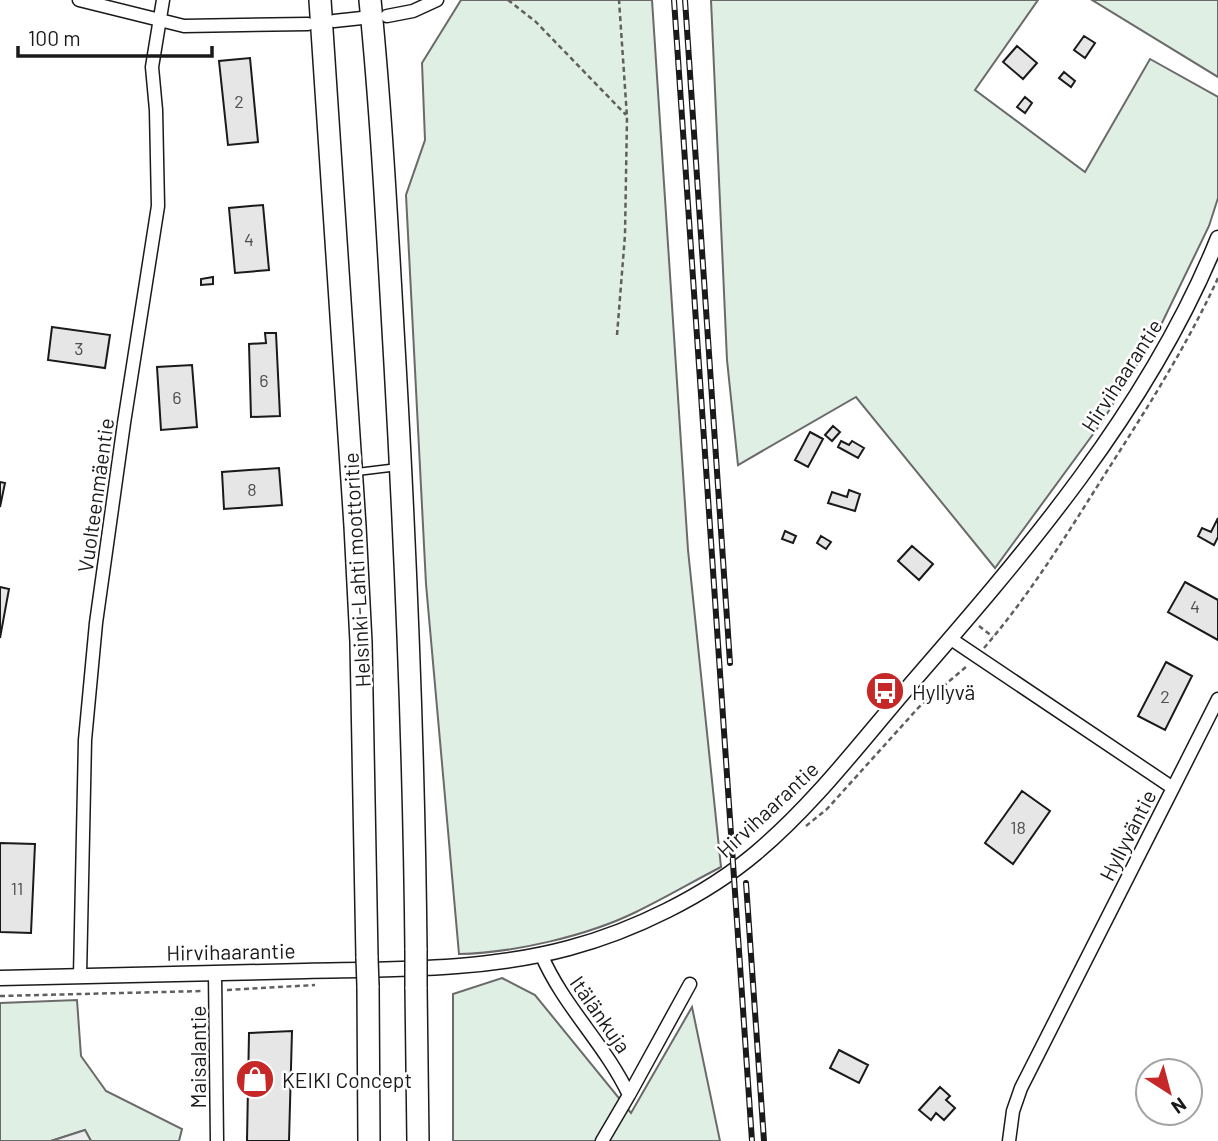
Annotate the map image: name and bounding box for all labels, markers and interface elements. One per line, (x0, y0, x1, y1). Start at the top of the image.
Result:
scale bar (18, 14, 212, 58)
text: 100 m (28, 25, 81, 50)
house number: 2 (234, 90, 244, 112)
house number: 4 (244, 228, 254, 250)
street label: Hirvihaarantie (1075, 314, 1167, 436)
house number: 3 (74, 337, 84, 359)
house number: 6 (259, 369, 269, 391)
house number: 6 (172, 386, 182, 408)
street label: Vuolteenmäentie (72, 416, 118, 574)
street label: Helsinki-Lahti moottoritie (337, 452, 375, 688)
house number: 8 (247, 478, 257, 500)
house number: 4 (1190, 595, 1200, 617)
bus stop icon: Hyllyvä (864, 670, 906, 712)
place label: Hyllyvä (912, 679, 975, 704)
house number: 2 (1160, 685, 1170, 707)
street label: Hirvihaarantie (711, 756, 823, 862)
street label: Hyllyväntie (1093, 785, 1161, 885)
house number: 18 (1010, 816, 1026, 838)
house number: 11 (11, 877, 23, 899)
street label: Hirvihaarantie (166, 937, 296, 965)
street label: Itälänkuja (565, 971, 637, 1057)
street label: Maisalantie (185, 1005, 210, 1109)
north arrow (1134, 1057, 1204, 1127)
shop icon: KEIKI Concept (234, 1058, 276, 1100)
place label: KEIKI Concept (282, 1067, 412, 1092)
text: N (1167, 1093, 1191, 1119)

